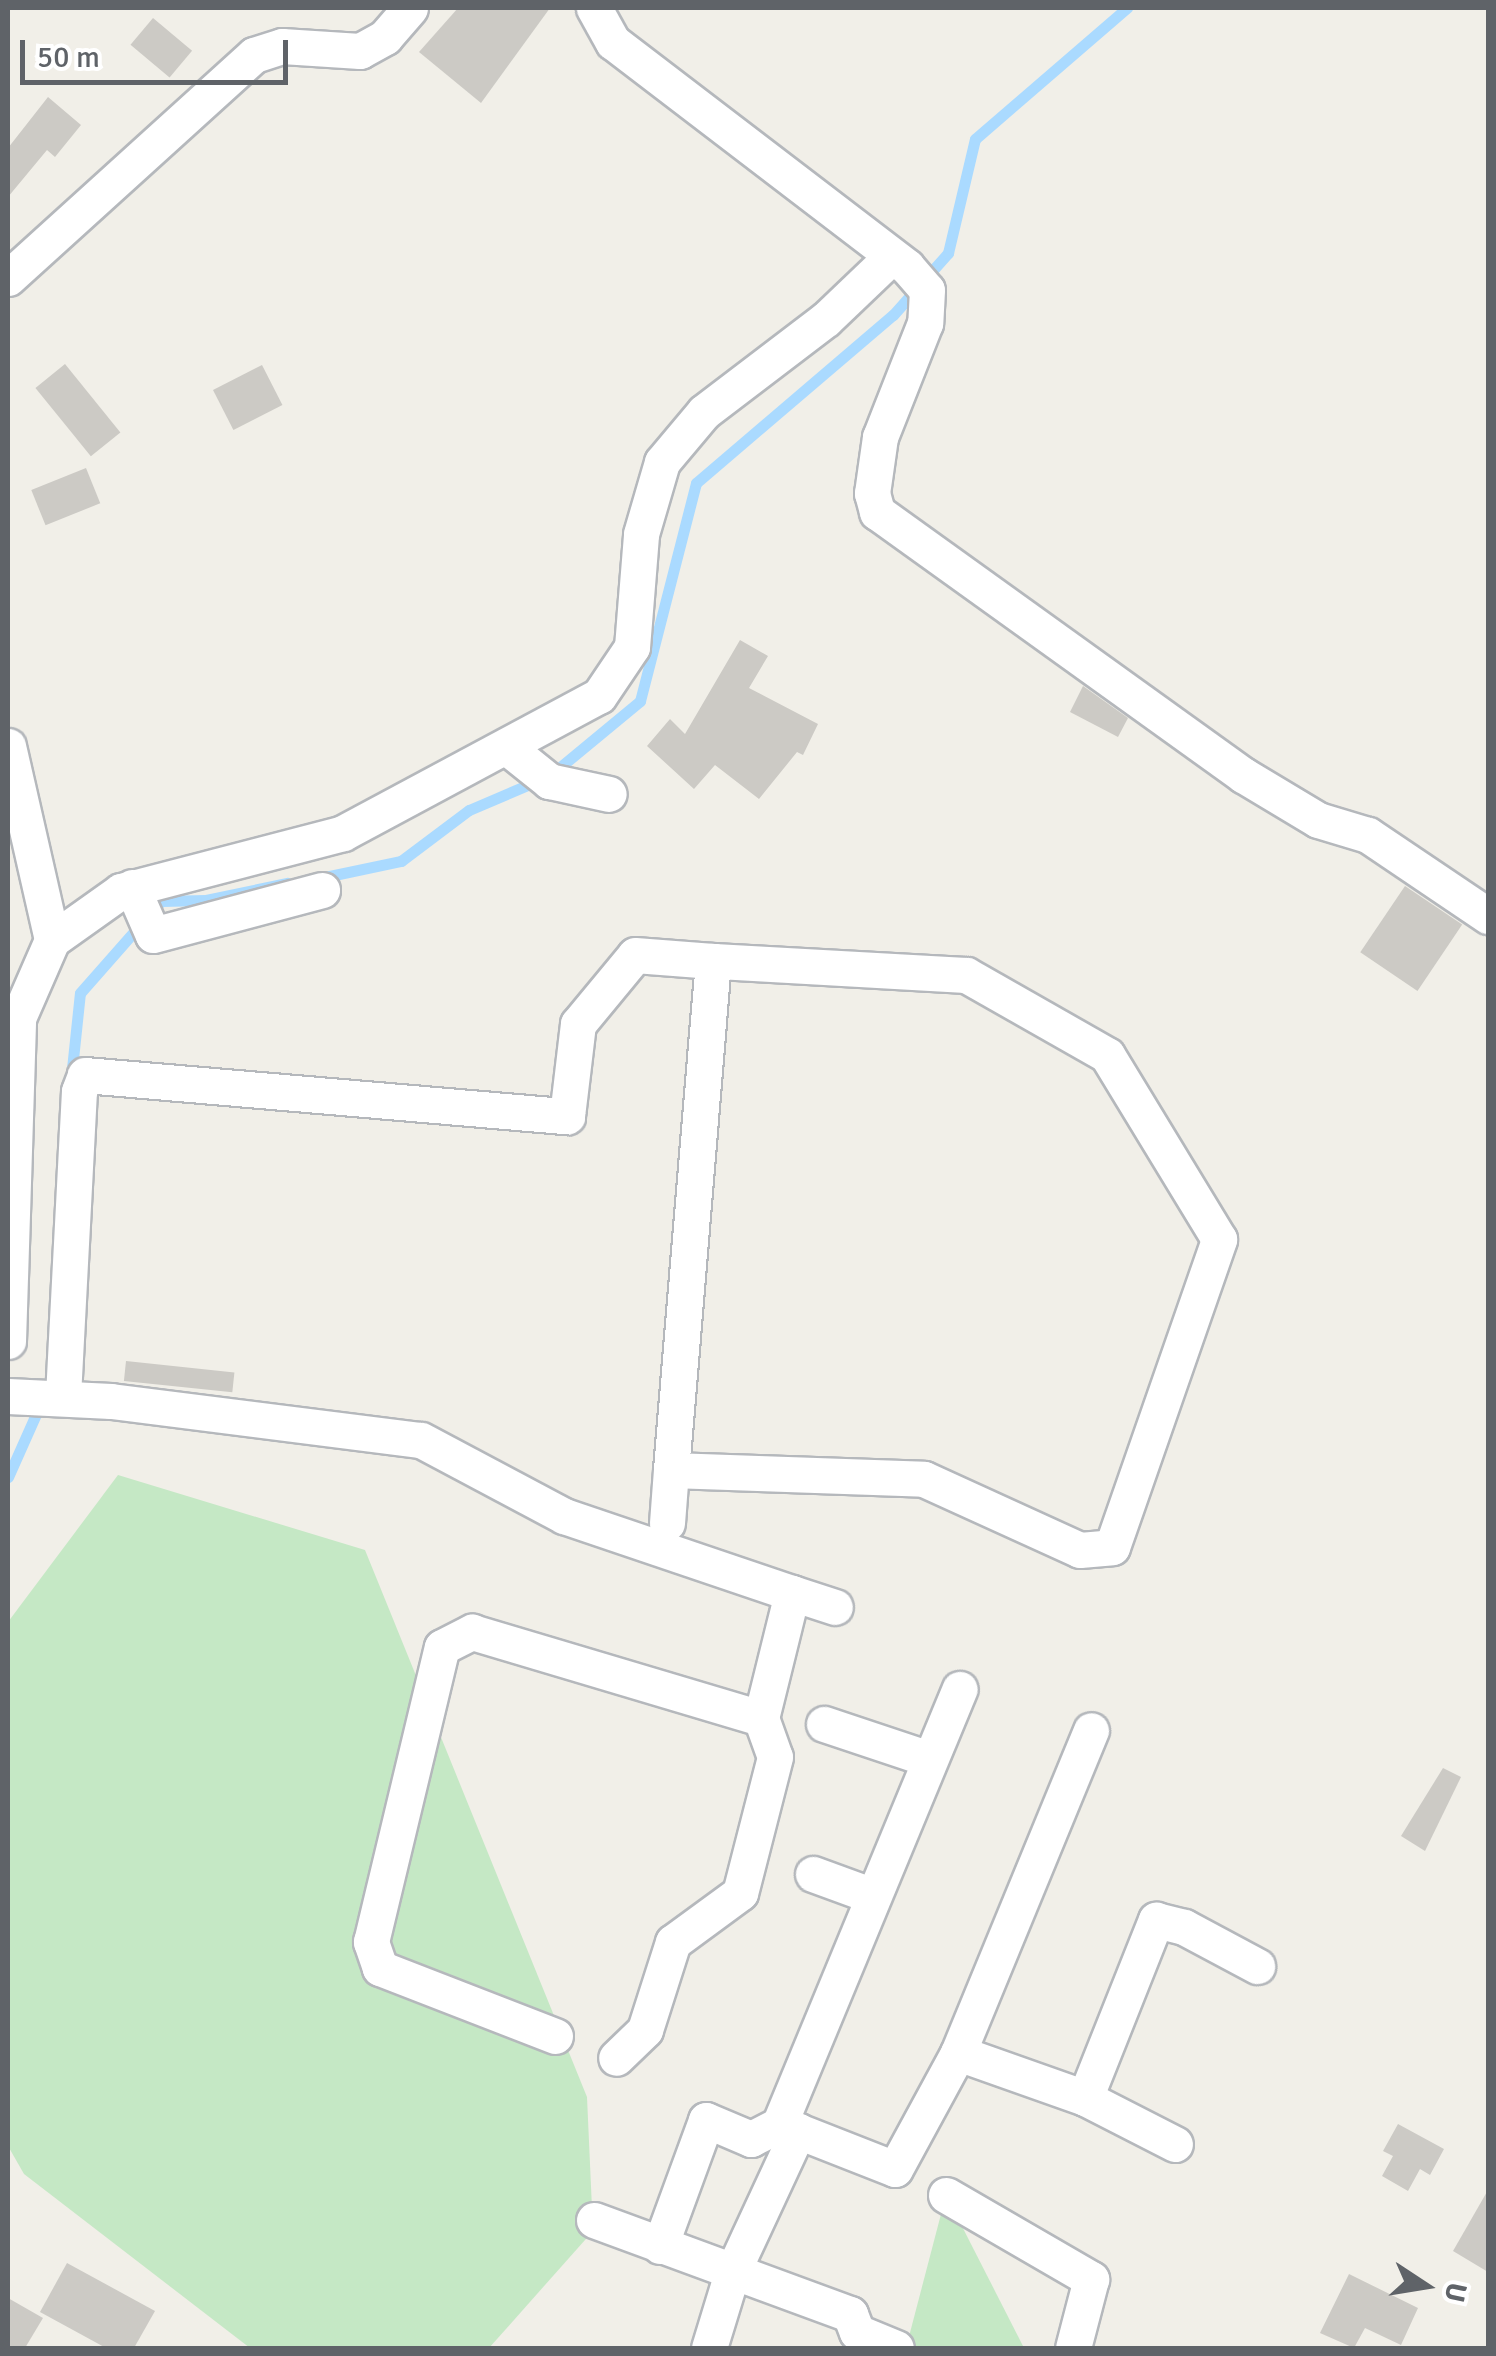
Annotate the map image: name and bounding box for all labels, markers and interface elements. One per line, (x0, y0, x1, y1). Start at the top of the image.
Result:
scale bar (25, 20, 292, 82)
text: 50 m (37, 39, 100, 76)
north arrow (1376, 2236, 1476, 2336)
text: U (1437, 2279, 1474, 2305)

